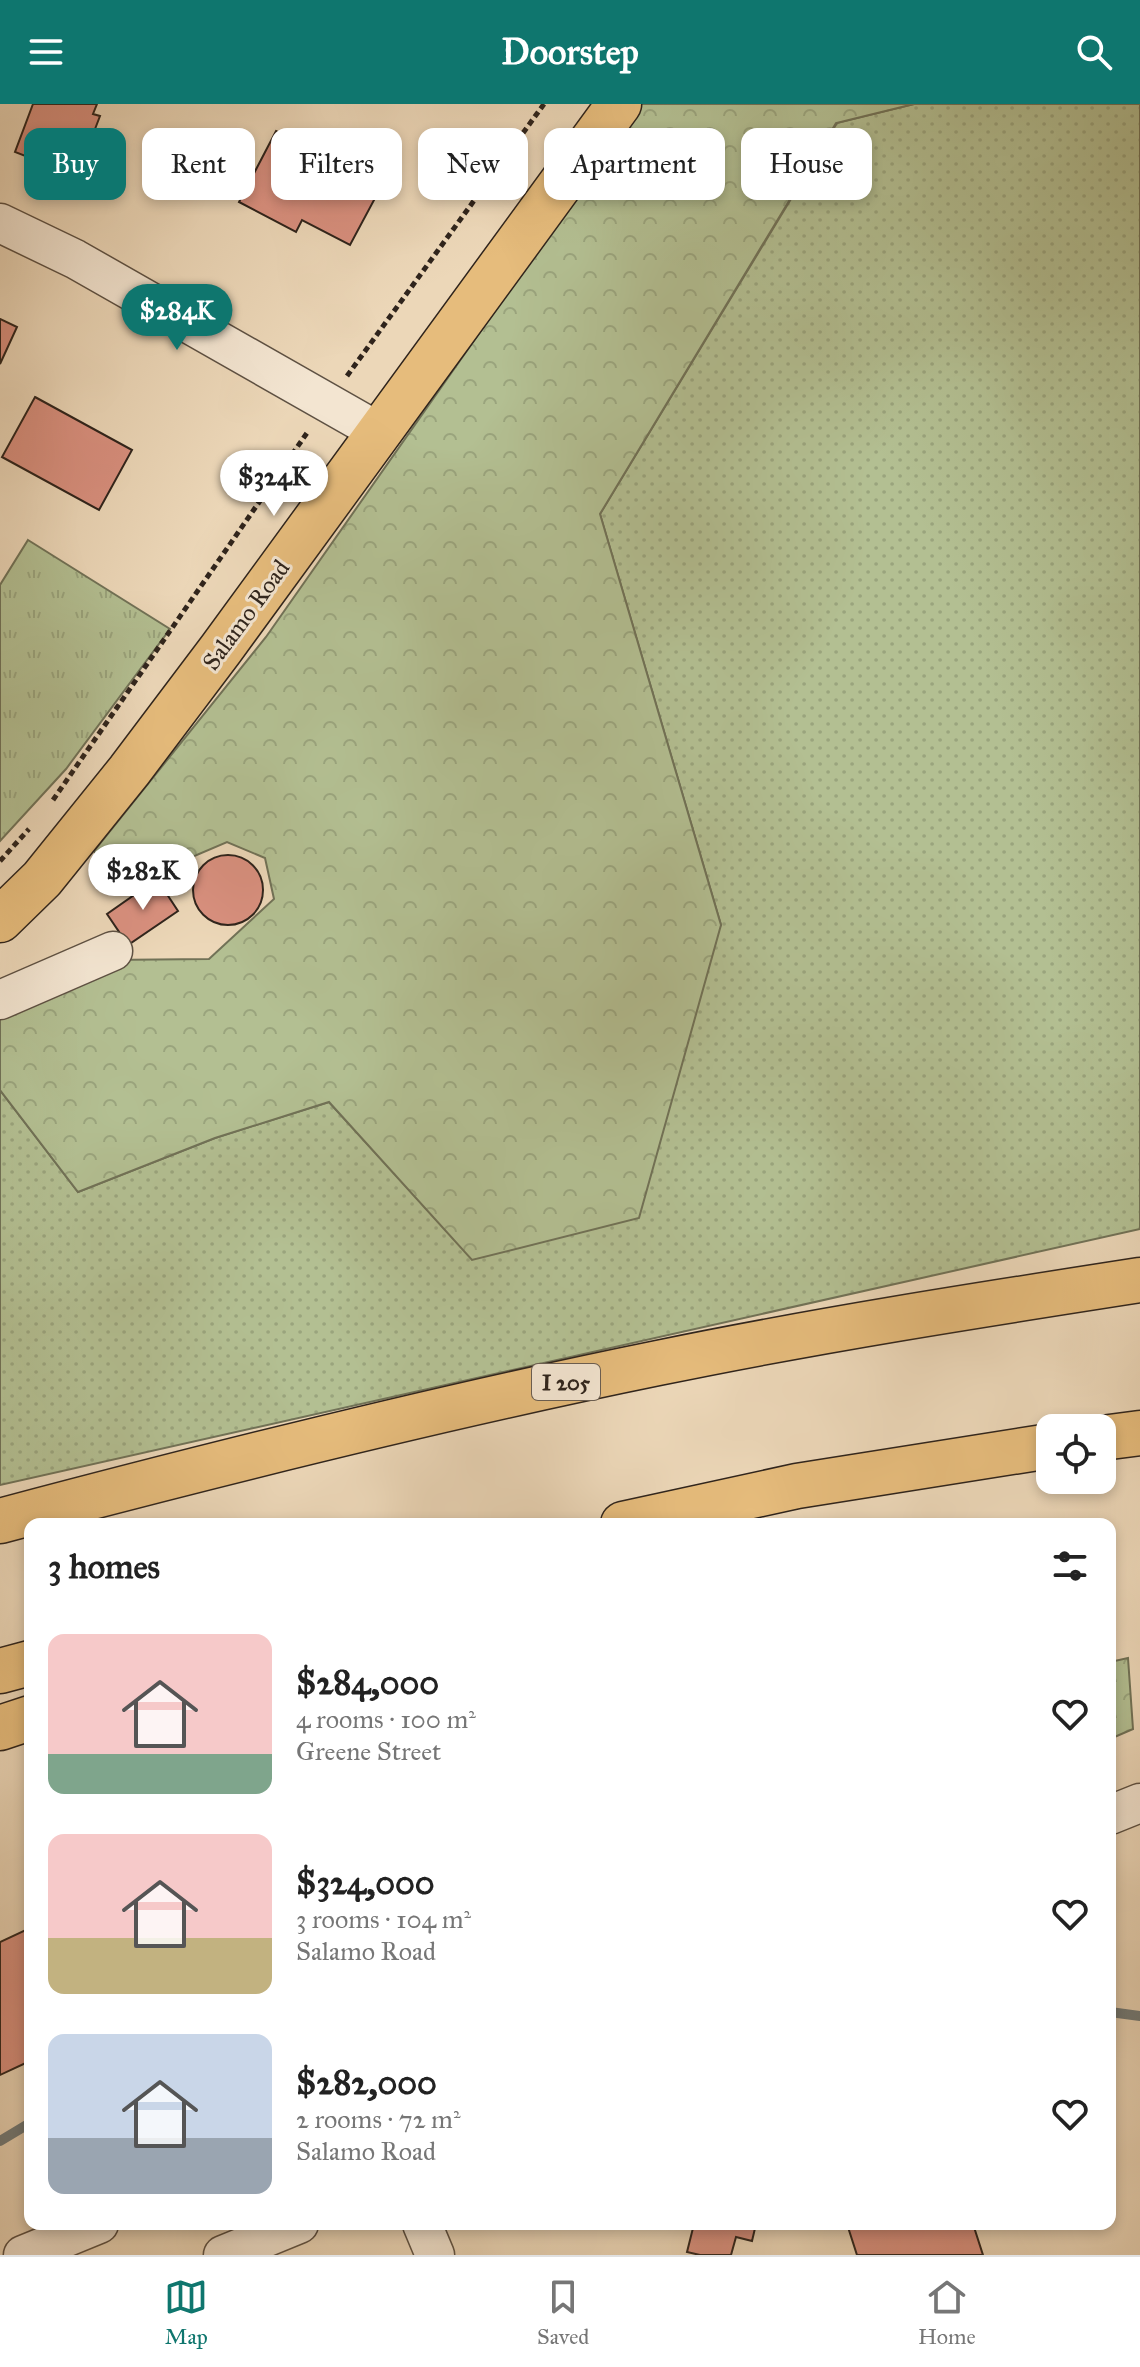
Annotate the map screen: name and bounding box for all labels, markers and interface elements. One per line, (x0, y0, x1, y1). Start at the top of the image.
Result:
icon: menu (24, 30, 68, 74)
text: Doorstep (501, 30, 639, 74)
icon: search (1072, 30, 1116, 74)
chip: Buy (24, 128, 126, 200)
chip: Rent (142, 128, 255, 200)
chip: Filters (271, 128, 402, 200)
chip: New (418, 128, 528, 200)
chip: Apartment (544, 128, 725, 200)
chip: House (741, 128, 872, 200)
pin: $284K (121, 284, 233, 352)
text: $284K (139, 294, 215, 326)
pin: $324K (218, 450, 330, 518)
text: $324K (238, 460, 310, 492)
street label: Salamo Road (196, 554, 296, 676)
pin: $282K (87, 844, 199, 912)
text: $282K (106, 854, 180, 886)
road number: I 205 (532, 1364, 600, 1400)
map controls (1036, 1414, 1116, 1494)
button: locate (1036, 1414, 1116, 1494)
icon: filters (1048, 1544, 1092, 1588)
text: 3 homes (48, 1546, 160, 1587)
text: $284,000 (296, 1662, 439, 1703)
icon: home (112, 1666, 208, 1762)
icon: heart (1048, 1692, 1092, 1736)
text: 4 rooms · 100 m² (296, 1703, 476, 1735)
text: Greene Street (296, 1735, 441, 1767)
text: $324,000 (296, 1862, 435, 1903)
icon: home (112, 1866, 208, 1962)
icon: heart (1048, 1892, 1092, 1936)
text: 3 rooms · 104 m² (296, 1903, 471, 1935)
text: Salamo Road (296, 1935, 436, 1967)
text: $282,000 (296, 2062, 437, 2103)
icon: home (112, 2066, 208, 2162)
icon: heart (1048, 2092, 1092, 2136)
text: 2 rooms · 72 m² (296, 2103, 460, 2135)
text: Salamo Road (296, 2135, 436, 2167)
tab: Map (164, 2275, 208, 2350)
tab: Saved (537, 2275, 589, 2350)
tab: Home (918, 2275, 976, 2350)

